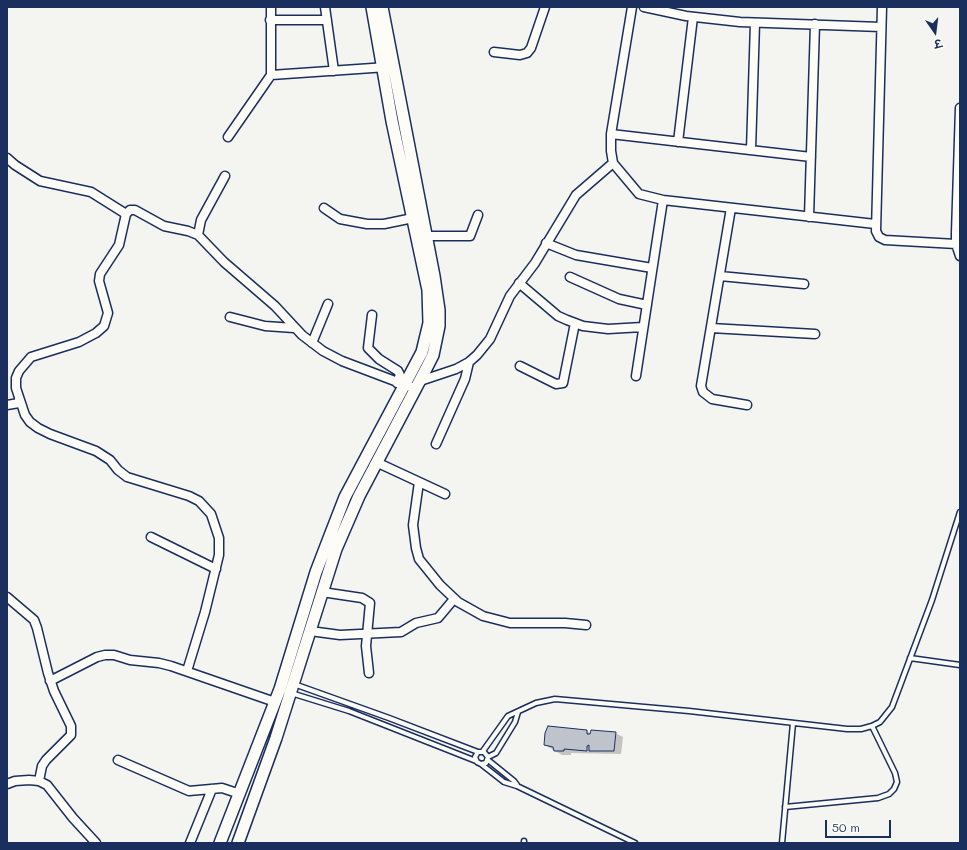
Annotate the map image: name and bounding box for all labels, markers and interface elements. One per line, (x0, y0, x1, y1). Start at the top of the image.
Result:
north arrow (915, 12, 955, 52)
text: उ (933, 36, 943, 52)
scale bar (827, 812, 893, 838)
text: 50 m (832, 819, 860, 835)

